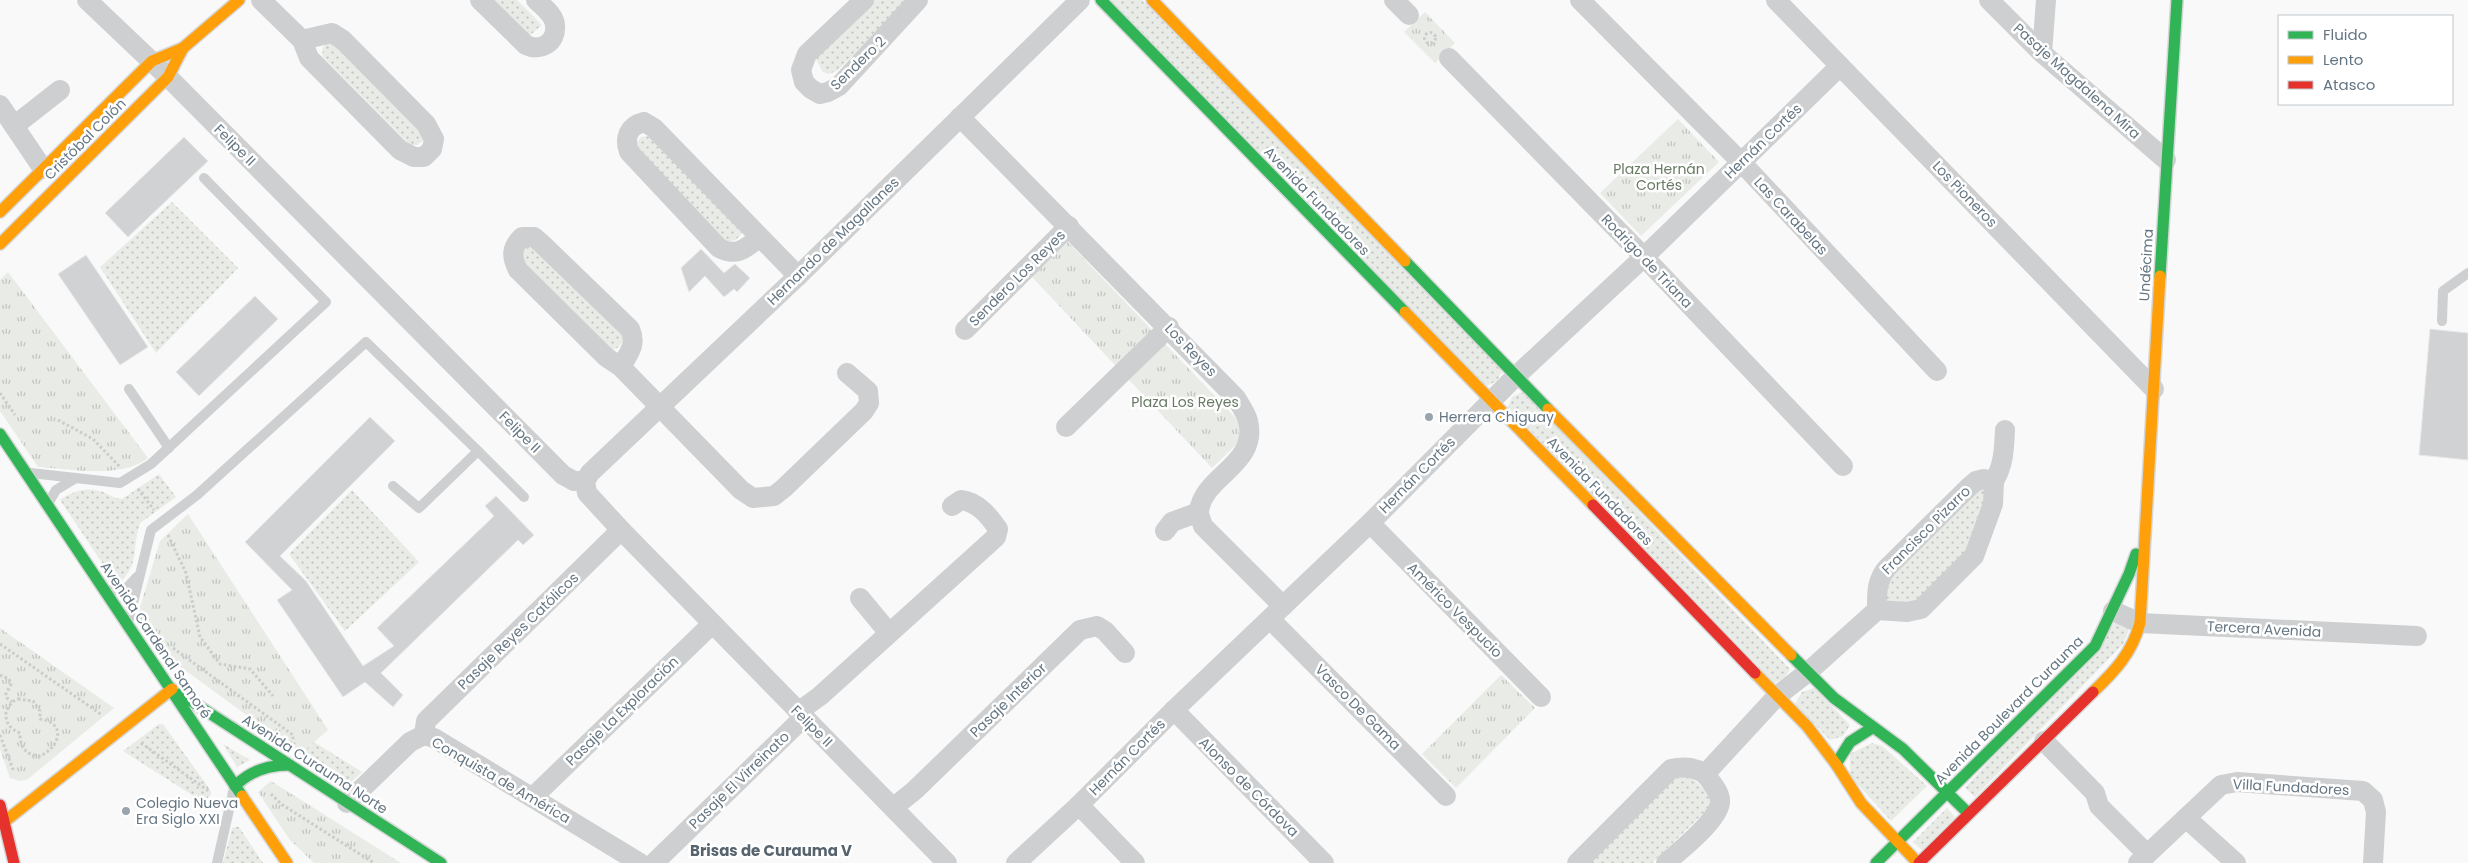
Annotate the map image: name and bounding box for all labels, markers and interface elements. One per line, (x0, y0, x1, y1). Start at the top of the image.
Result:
legend (2278, 15, 2453, 105)
street label: Pasaje Magdalena Mira (2009, 18, 2145, 144)
text: Fluido (2323, 24, 2367, 45)
street label: Sendero 2 (826, 31, 890, 95)
text: Lento (2323, 49, 2363, 70)
text: Atasco (2323, 74, 2375, 95)
street label: Cristóbal Colón (40, 94, 130, 184)
street label: Hernán Cortés (1720, 99, 1806, 183)
street label: Felipe II (210, 120, 260, 170)
street label: Avenida Fundadores (1260, 142, 1374, 260)
street label: Los Pioneros (1928, 156, 2002, 232)
park label: Plaza Hernán Cortés (1613, 159, 1705, 195)
street label: Hernando de Magallanes (762, 172, 904, 310)
street label: Las Carabelas (1750, 173, 1832, 259)
street label: Rodrigo de Triana (1597, 210, 1697, 312)
street label: Sendero Los Reyes (964, 225, 1070, 331)
street label: Undécima (2134, 228, 2158, 302)
street label: Los Reyes (1160, 319, 1222, 381)
park label: Plaza Los Reyes (1131, 392, 1239, 412)
street label: Felipe II (495, 407, 545, 457)
place label: Herrera Chiguay (1439, 407, 1554, 427)
marker: Herrera Chiguay (1423, 411, 1435, 423)
street label: Hernán Cortés (1374, 432, 1460, 518)
street label: Avenida Fundadores (1543, 432, 1657, 550)
street label: Francisco Pizarro (1877, 481, 1975, 579)
street label: Avenida Cardenal Samoré (96, 558, 216, 723)
street label: Américo Vespucio (1403, 558, 1507, 662)
street label: Pasaje Reyes Católicos (453, 568, 583, 694)
street label: Tercera Avenida (2206, 616, 2322, 642)
street label: Avenida Boulevard Curauma (1930, 631, 2088, 789)
street label: Pasaje La Exploración (561, 652, 683, 770)
street label: Pasaje Interior (965, 658, 1051, 742)
street label: Vasco De Gama (1311, 660, 1405, 754)
street label: Felipe II (787, 701, 837, 751)
street label: Avenida Curauma Norte (238, 709, 392, 819)
street label: Hernán Cortés (1084, 714, 1170, 800)
street label: Pasaje El Virreinato (684, 727, 794, 833)
street label: Conquista de América (428, 732, 574, 828)
street label: Alonso de Córdova (1195, 733, 1303, 841)
street label: Villa Fundadores (2232, 774, 2350, 800)
place label: Colegio Nueva Era Siglo XXI (136, 793, 238, 829)
marker: Colegio Nueva Era Siglo XXI (120, 805, 132, 817)
district label: Brisas de Curauma V (690, 840, 852, 861)

